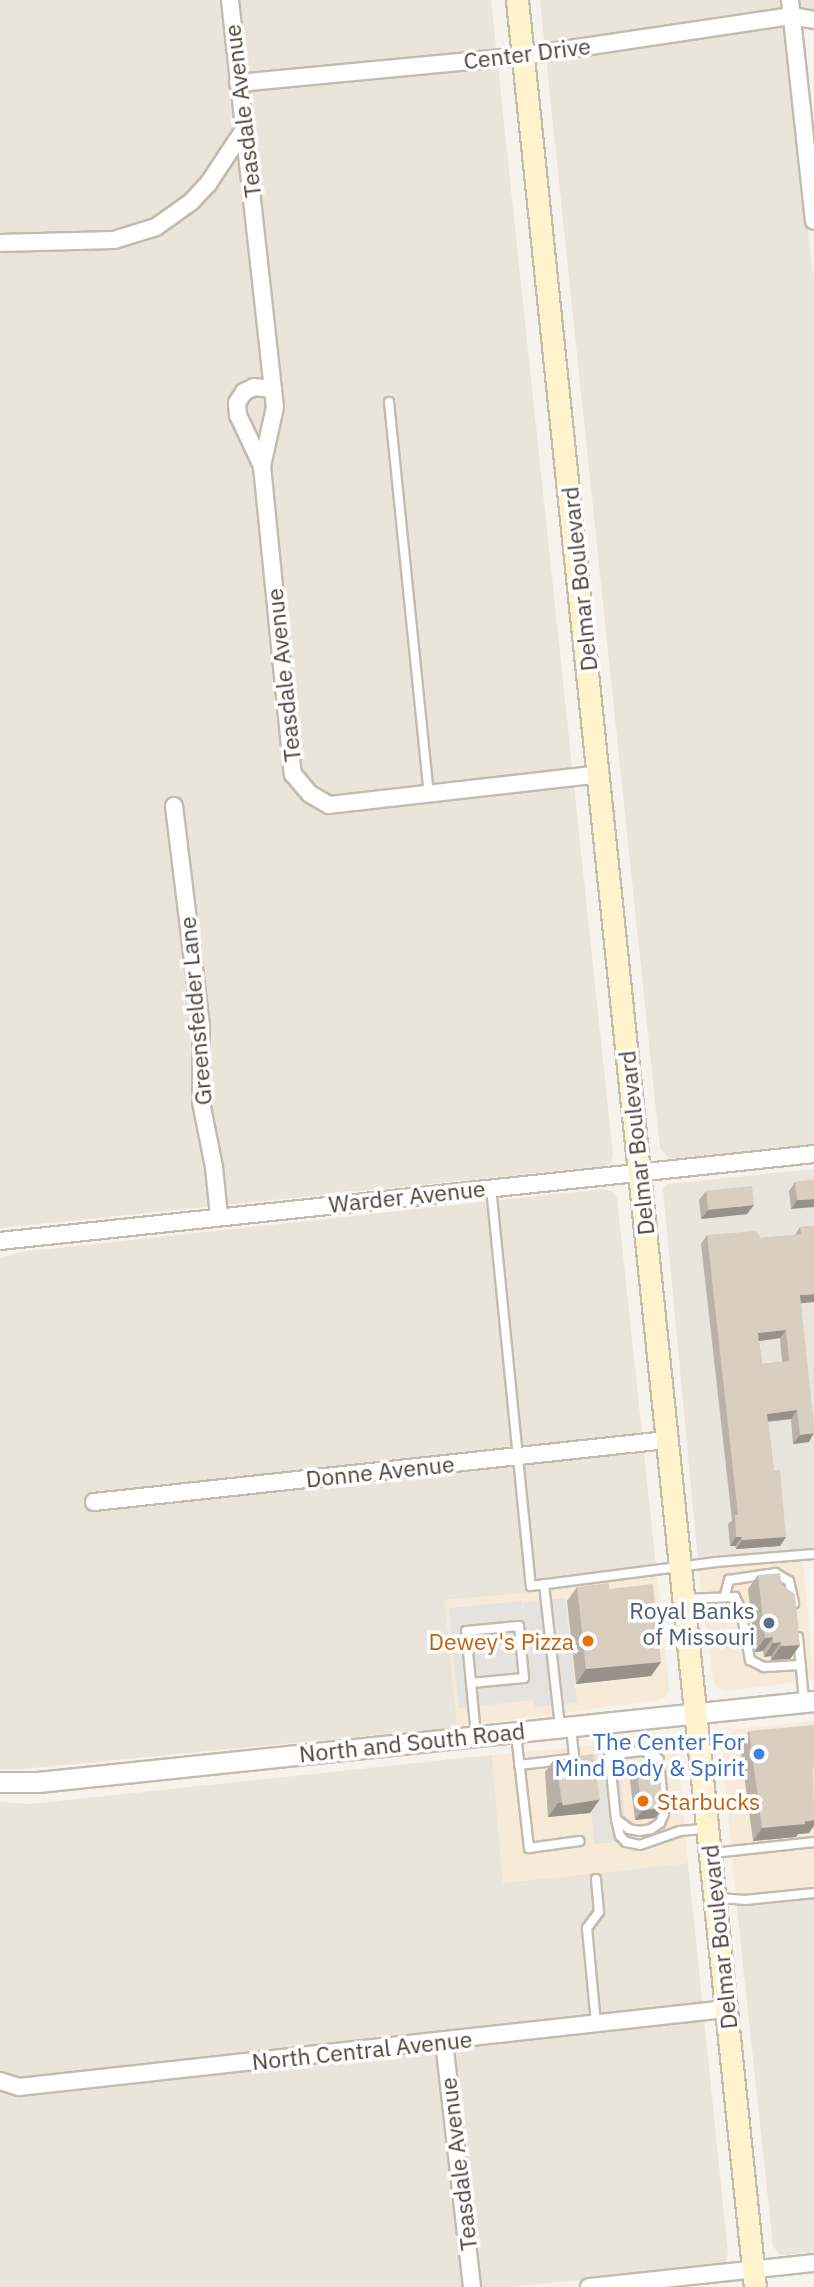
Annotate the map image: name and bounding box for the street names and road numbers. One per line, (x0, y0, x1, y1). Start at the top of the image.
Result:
street label: Teasdale Avenue (218, 23, 266, 199)
street label: Center Drive (462, 32, 592, 74)
street label: Delmar Boulevard (556, 485, 602, 673)
street label: Teasdale Avenue (260, 587, 306, 763)
street label: Greensfelder Lane (173, 916, 217, 1106)
street label: Delmar Boulevard (613, 1049, 659, 1237)
street label: Warder Avenue (327, 1174, 487, 1218)
street label: Donne Avenue (304, 1449, 456, 1493)
street label: North and South Road (298, 1716, 526, 1768)
street label: Delmar Boulevard (696, 1843, 742, 2031)
street label: North Central Avenue (250, 2025, 474, 2075)
street label: Teasdale Avenue (434, 2076, 482, 2252)

